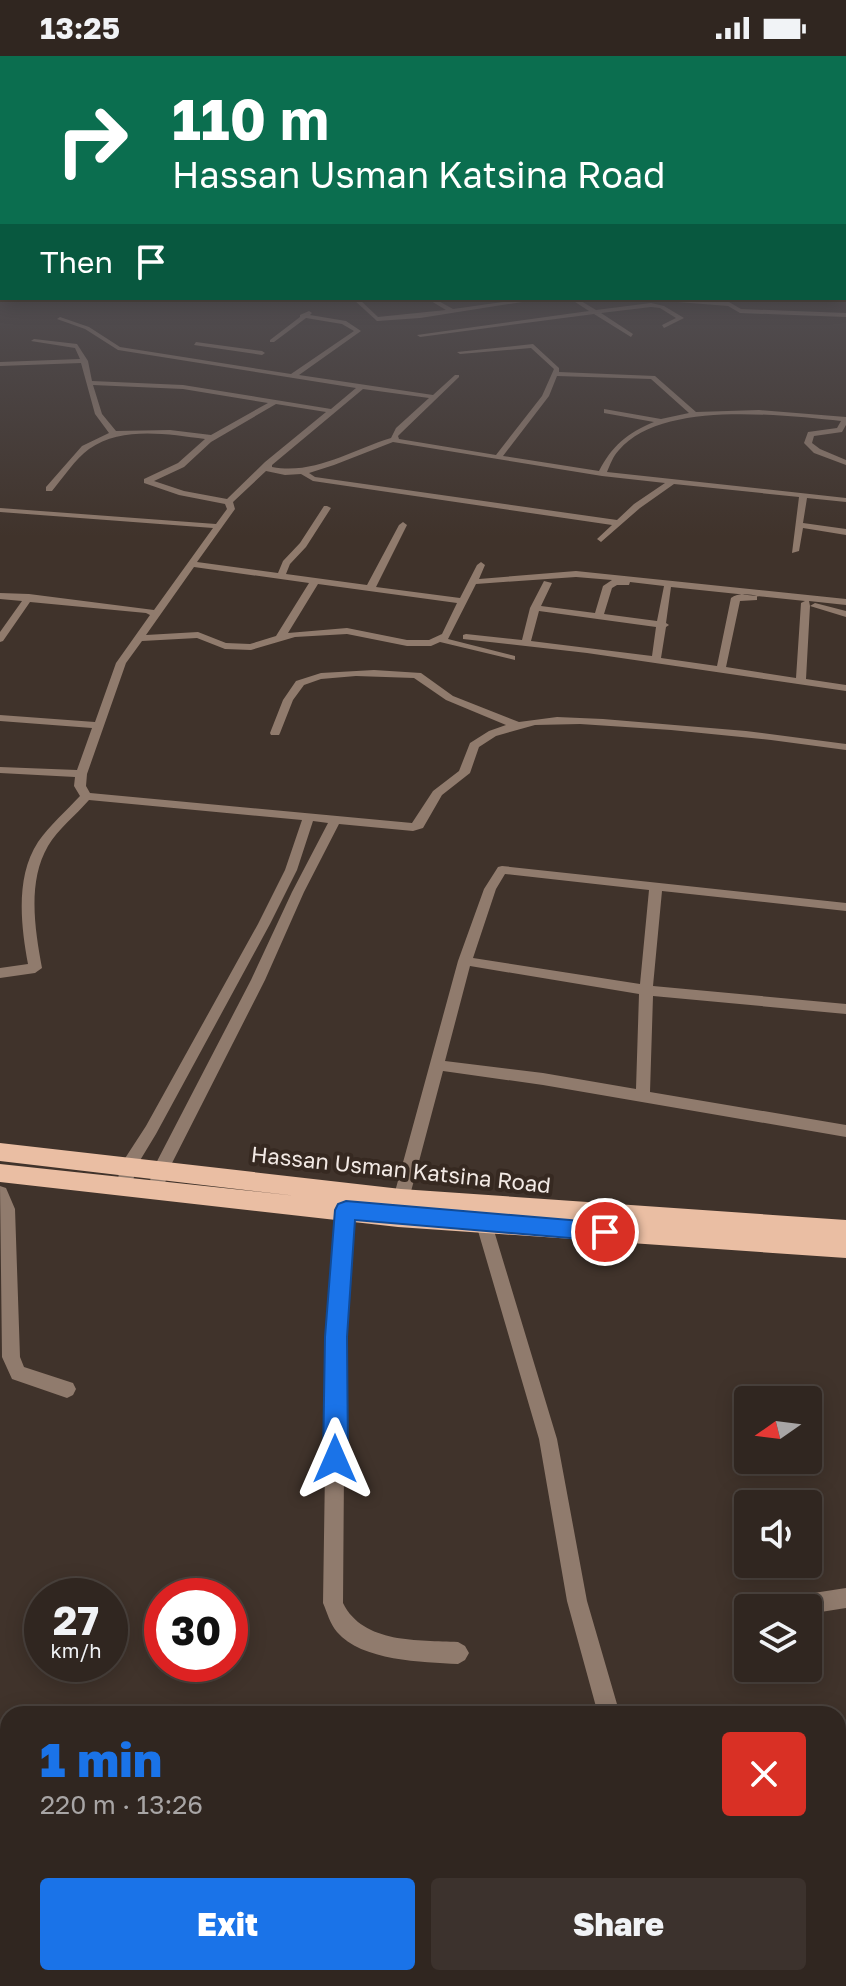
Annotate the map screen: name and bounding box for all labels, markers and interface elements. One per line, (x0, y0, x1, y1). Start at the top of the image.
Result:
text: 13:25 (40, 10, 120, 46)
text: 110 m (172, 85, 329, 152)
icon: right (40, 88, 144, 192)
text: Hassan Usman Katsina Road (172, 153, 665, 196)
icon: arrive (129, 240, 173, 284)
text: Then (40, 244, 113, 280)
street label: Hassan Usman Katsina Road (250, 1140, 552, 1198)
pin (571, 1198, 639, 1266)
icon: arrive (583, 1210, 627, 1254)
north arrow (734, 1386, 822, 1474)
map controls (734, 1386, 822, 1682)
position arrow (293, 1417, 377, 1501)
button: sound (734, 1490, 822, 1578)
speed limit sign: 30 (144, 1578, 248, 1682)
button: layers (734, 1594, 822, 1682)
text: 27 (53, 1596, 99, 1644)
text: km/h (51, 1638, 101, 1662)
text: 1 min (40, 1730, 162, 1788)
button: close (722, 1732, 806, 1816)
text: 220 m · 13:26 (40, 1789, 203, 1820)
button: Exit (40, 1878, 415, 1970)
button: Share (431, 1878, 806, 1970)

